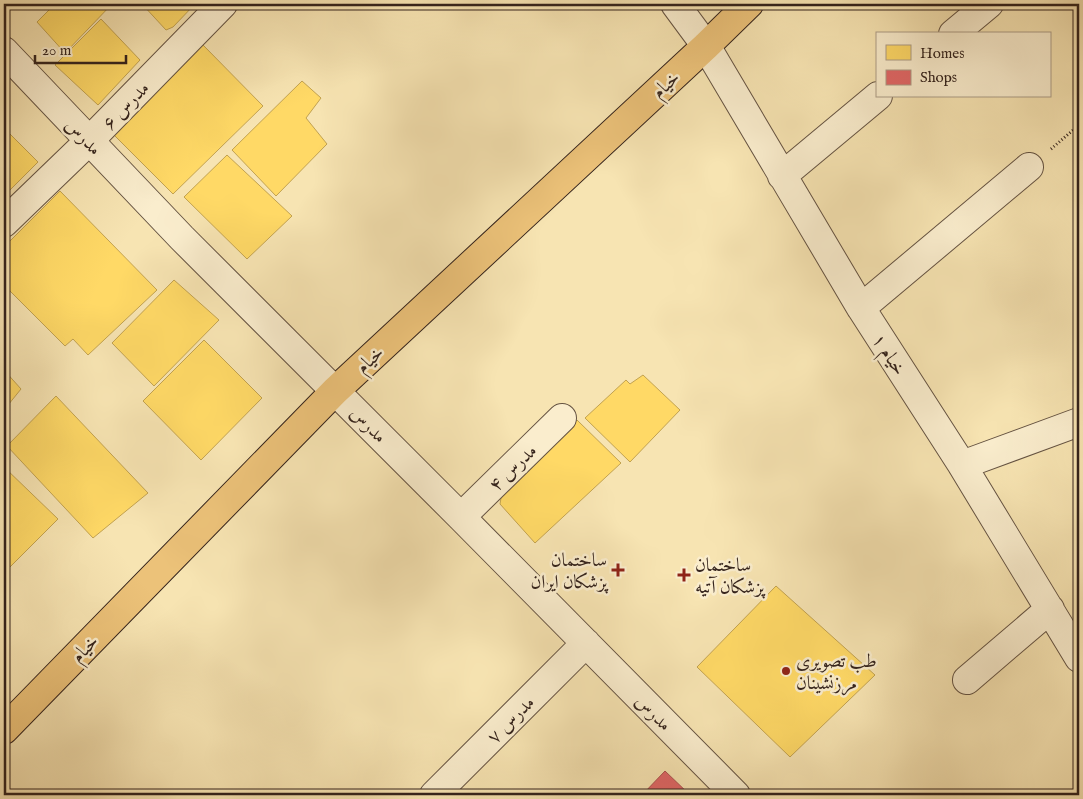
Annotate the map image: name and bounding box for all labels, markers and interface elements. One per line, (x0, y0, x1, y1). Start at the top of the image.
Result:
scale bar (35, 32, 126, 64)
legend (876, 32, 1050, 98)
text: 20 m (42, 41, 72, 60)
text: Homes (920, 44, 964, 63)
street label: خیام (647, 66, 688, 107)
text: Shops (920, 68, 957, 87)
street label: مدرس ۶ (98, 77, 155, 136)
street label: مدرس (59, 114, 106, 161)
street label: خیام ۱ (863, 330, 911, 382)
street label: خیام (351, 341, 392, 382)
street label: مدرس (344, 402, 391, 449)
street label: مدرس ۴ (484, 440, 543, 497)
place label: ساختمان پزشکان ایران (530, 549, 609, 595)
place label: ساختمان پزشکان آتیه (695, 554, 766, 600)
marker: ساختمان پزشکان ایران (611, 563, 625, 577)
marker: ساختمان پزشکان آتیه (677, 568, 691, 582)
street label: خیام (66, 630, 107, 671)
place label: طب تصویری مرزنشینان (796, 650, 877, 696)
marker: طب تصویری مرزنشینان (780, 665, 792, 677)
street label: مدرس (629, 690, 676, 737)
street label: مدرس ۷ (482, 691, 540, 749)

